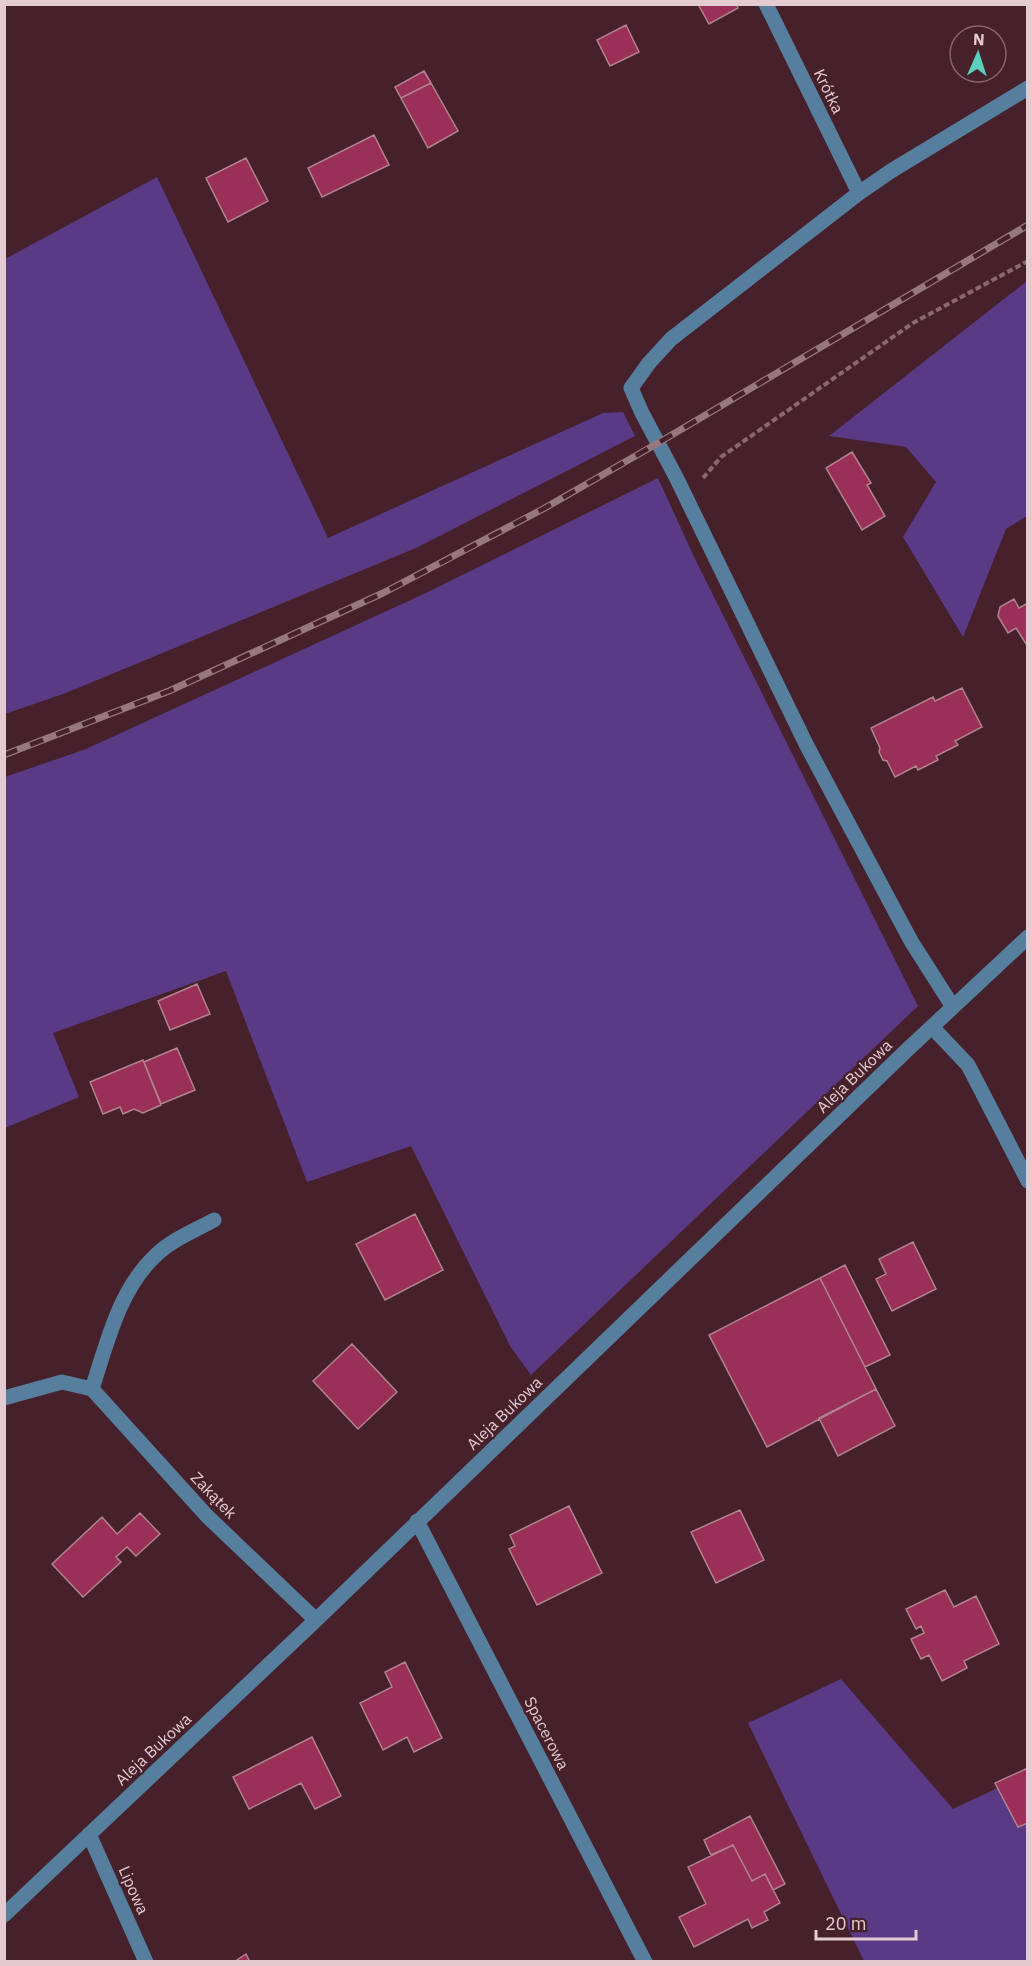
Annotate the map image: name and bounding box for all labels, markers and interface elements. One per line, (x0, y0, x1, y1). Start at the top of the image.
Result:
north arrow (948, 24, 1008, 84)
text: N (972, 29, 985, 49)
street label: Krótka (810, 65, 849, 117)
street label: Aleja Bukowa (812, 1035, 896, 1117)
street label: Aleja Bukowa (462, 1372, 546, 1454)
street label: Zakątek (187, 1467, 242, 1523)
street label: Spacerowa (520, 1693, 574, 1773)
street label: Aleja Bukowa (111, 1708, 196, 1789)
street label: Lipowa (115, 1863, 154, 1918)
scale bar (816, 1903, 916, 1941)
text: 20 m (825, 1912, 867, 1935)

